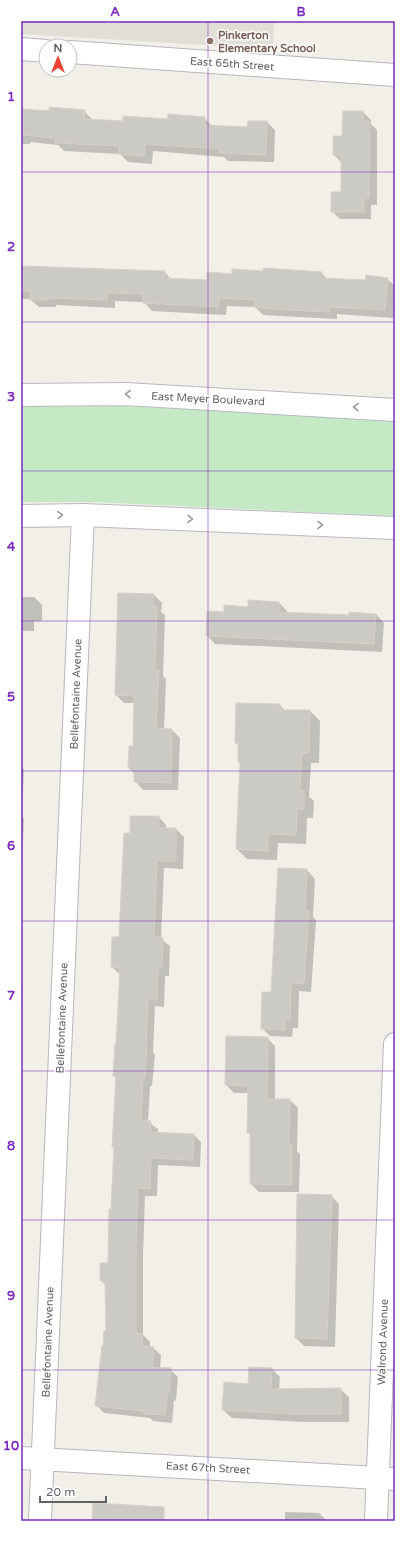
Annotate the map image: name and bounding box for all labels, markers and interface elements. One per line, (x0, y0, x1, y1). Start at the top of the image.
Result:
text: A (110, 4, 120, 20)
text: B (296, 4, 306, 20)
place label: Pinkerton Elementary School (218, 29, 316, 56)
marker: Pinkerton Elementary School (205, 36, 215, 46)
north arrow (38, 38, 78, 78)
text: N (54, 42, 62, 55)
street label: East 65th Street (189, 55, 275, 73)
text: 1 (7, 89, 15, 105)
text: 2 (7, 239, 15, 255)
text: 3 (7, 389, 15, 405)
one-way arrow (125, 390, 131, 398)
street label: East Meyer Boulevard (151, 390, 265, 408)
one-way arrow (353, 403, 359, 412)
one-way arrow (57, 511, 63, 519)
one-way arrow (187, 515, 193, 524)
one-way arrow (317, 520, 323, 529)
text: 4 (7, 539, 16, 555)
street label: Bellefontaine Avenue (68, 638, 84, 750)
text: 5 (7, 689, 15, 705)
text: 6 (7, 838, 15, 854)
street label: Bellefontaine Avenue (54, 962, 70, 1074)
text: 7 (7, 988, 15, 1004)
text: 8 (7, 1138, 15, 1154)
street label: Bellefontaine Avenue (40, 1286, 56, 1398)
text: 9 (7, 1288, 15, 1304)
street label: Walrond Avenue (375, 1299, 391, 1385)
text: 10 (3, 1438, 19, 1454)
street label: East 67th Street (165, 1459, 251, 1477)
scale bar (40, 1478, 106, 1504)
text: 20 m (46, 1485, 75, 1499)

